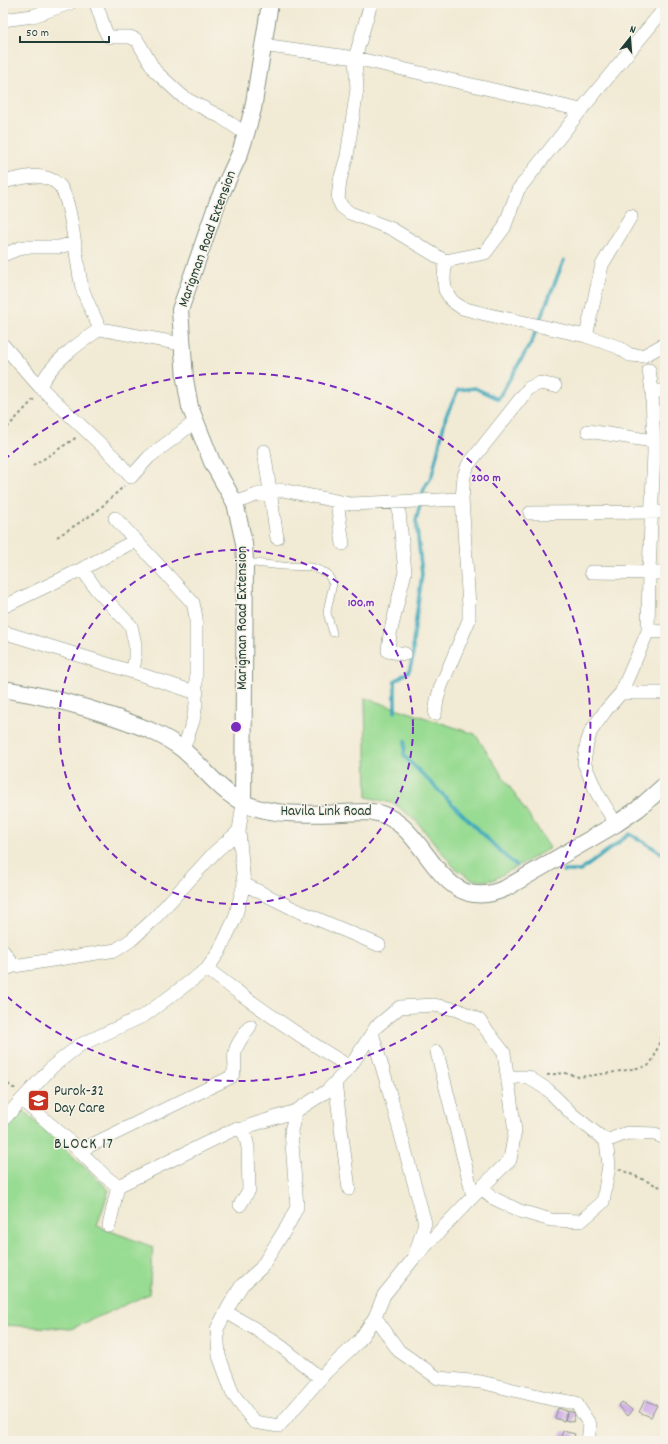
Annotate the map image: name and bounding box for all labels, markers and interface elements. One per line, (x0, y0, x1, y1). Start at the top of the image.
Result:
scale bar (20, 18, 109, 44)
north arrow (610, 18, 650, 58)
text: N (627, 22, 638, 39)
text: 50 m (26, 25, 49, 42)
street label: Marigman Road Extension (173, 168, 243, 310)
text: 200 m (471, 470, 501, 487)
street label: Marigman Road Extension (232, 546, 254, 690)
text: 100 m (348, 595, 374, 612)
centre of rings (229, 720, 243, 734)
street label: Havila Link Road (280, 801, 372, 823)
place label: Purok-32 Day Care (54, 1081, 105, 1120)
school or university icon: Purok-32 Day Care (26, 1088, 52, 1114)
district label: BLOCK 17 (54, 1133, 114, 1156)

